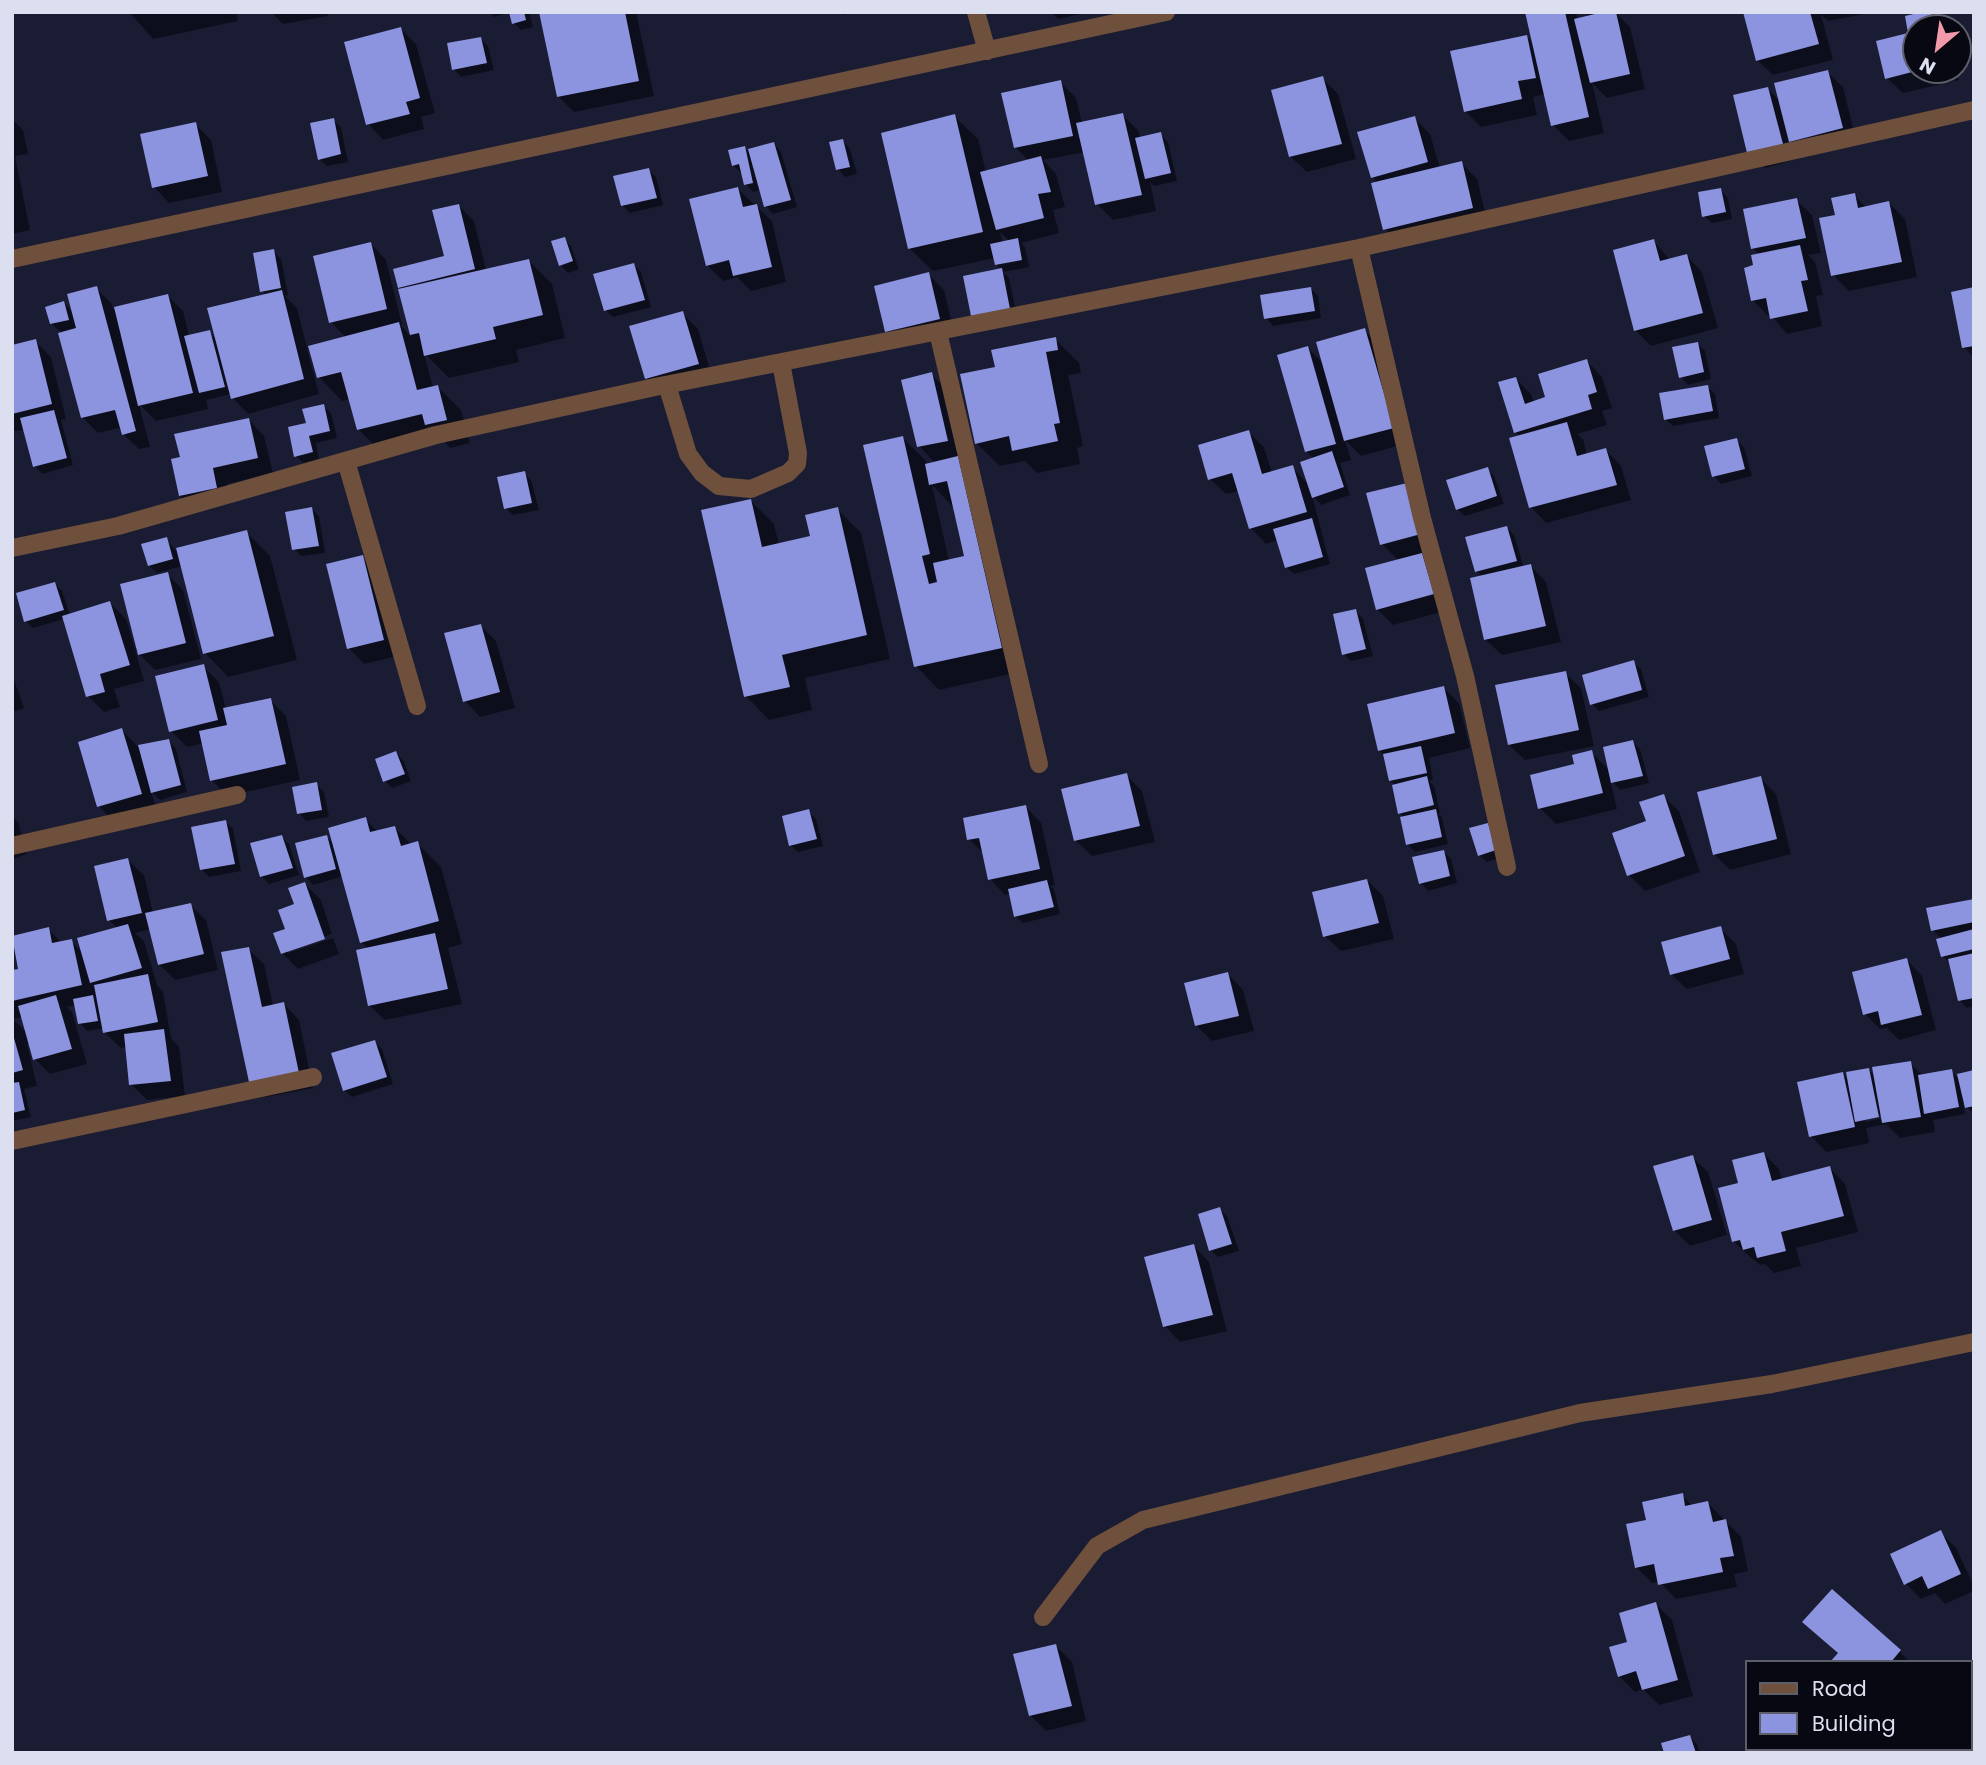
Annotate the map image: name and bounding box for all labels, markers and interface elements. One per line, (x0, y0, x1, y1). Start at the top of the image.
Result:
north arrow (1902, 14, 1972, 84)
text: N (1915, 51, 1940, 81)
legend (1744, 1660, 1972, 1751)
text: Road (1812, 1674, 1867, 1703)
text: Building (1812, 1709, 1896, 1738)

